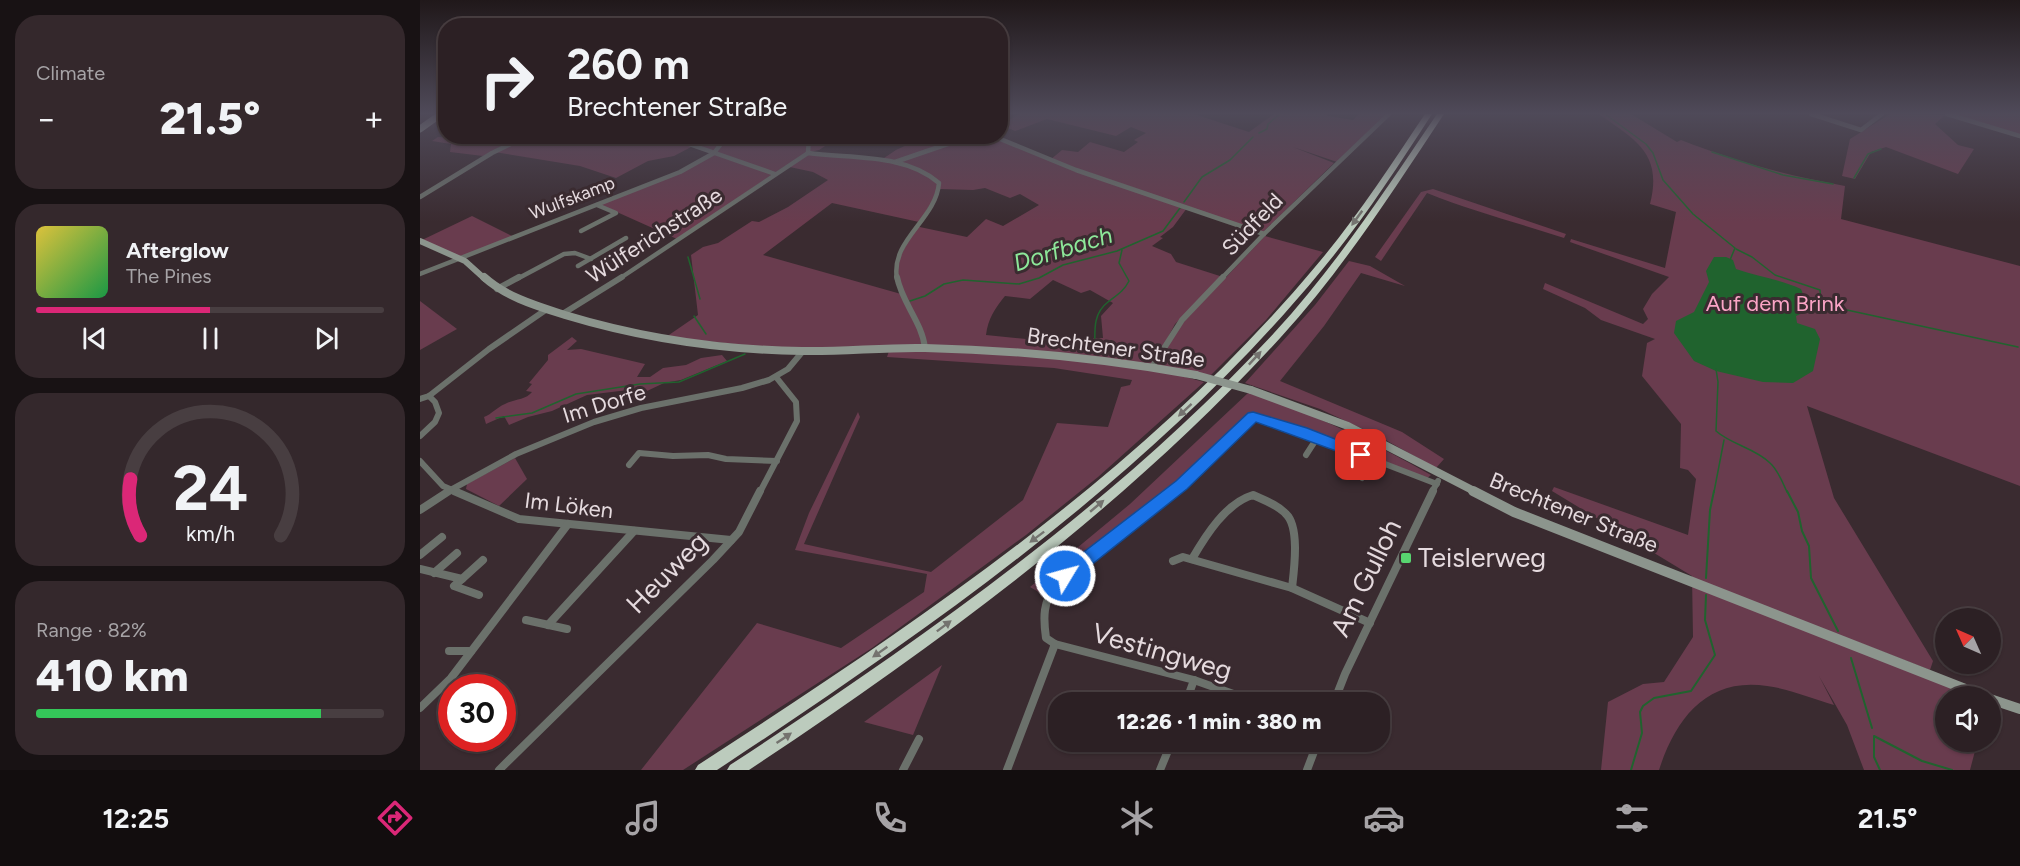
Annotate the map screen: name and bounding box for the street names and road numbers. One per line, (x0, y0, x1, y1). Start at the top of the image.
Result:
street label: Wulfskamp (526, 172, 618, 224)
street label: Wülferichstraße (581, 181, 727, 289)
street label: Südfeld (1216, 187, 1289, 261)
street label: Brechtener Straße (1025, 322, 1207, 373)
street label: Im Dorfe (559, 378, 649, 429)
street label: Brechtener Straße (1486, 466, 1662, 559)
street label: Im Löken (523, 487, 615, 524)
street label: Am Gulloh (1323, 514, 1408, 642)
street label: Heuweg (619, 525, 714, 620)
street label: Vestingweg (1088, 616, 1236, 687)

